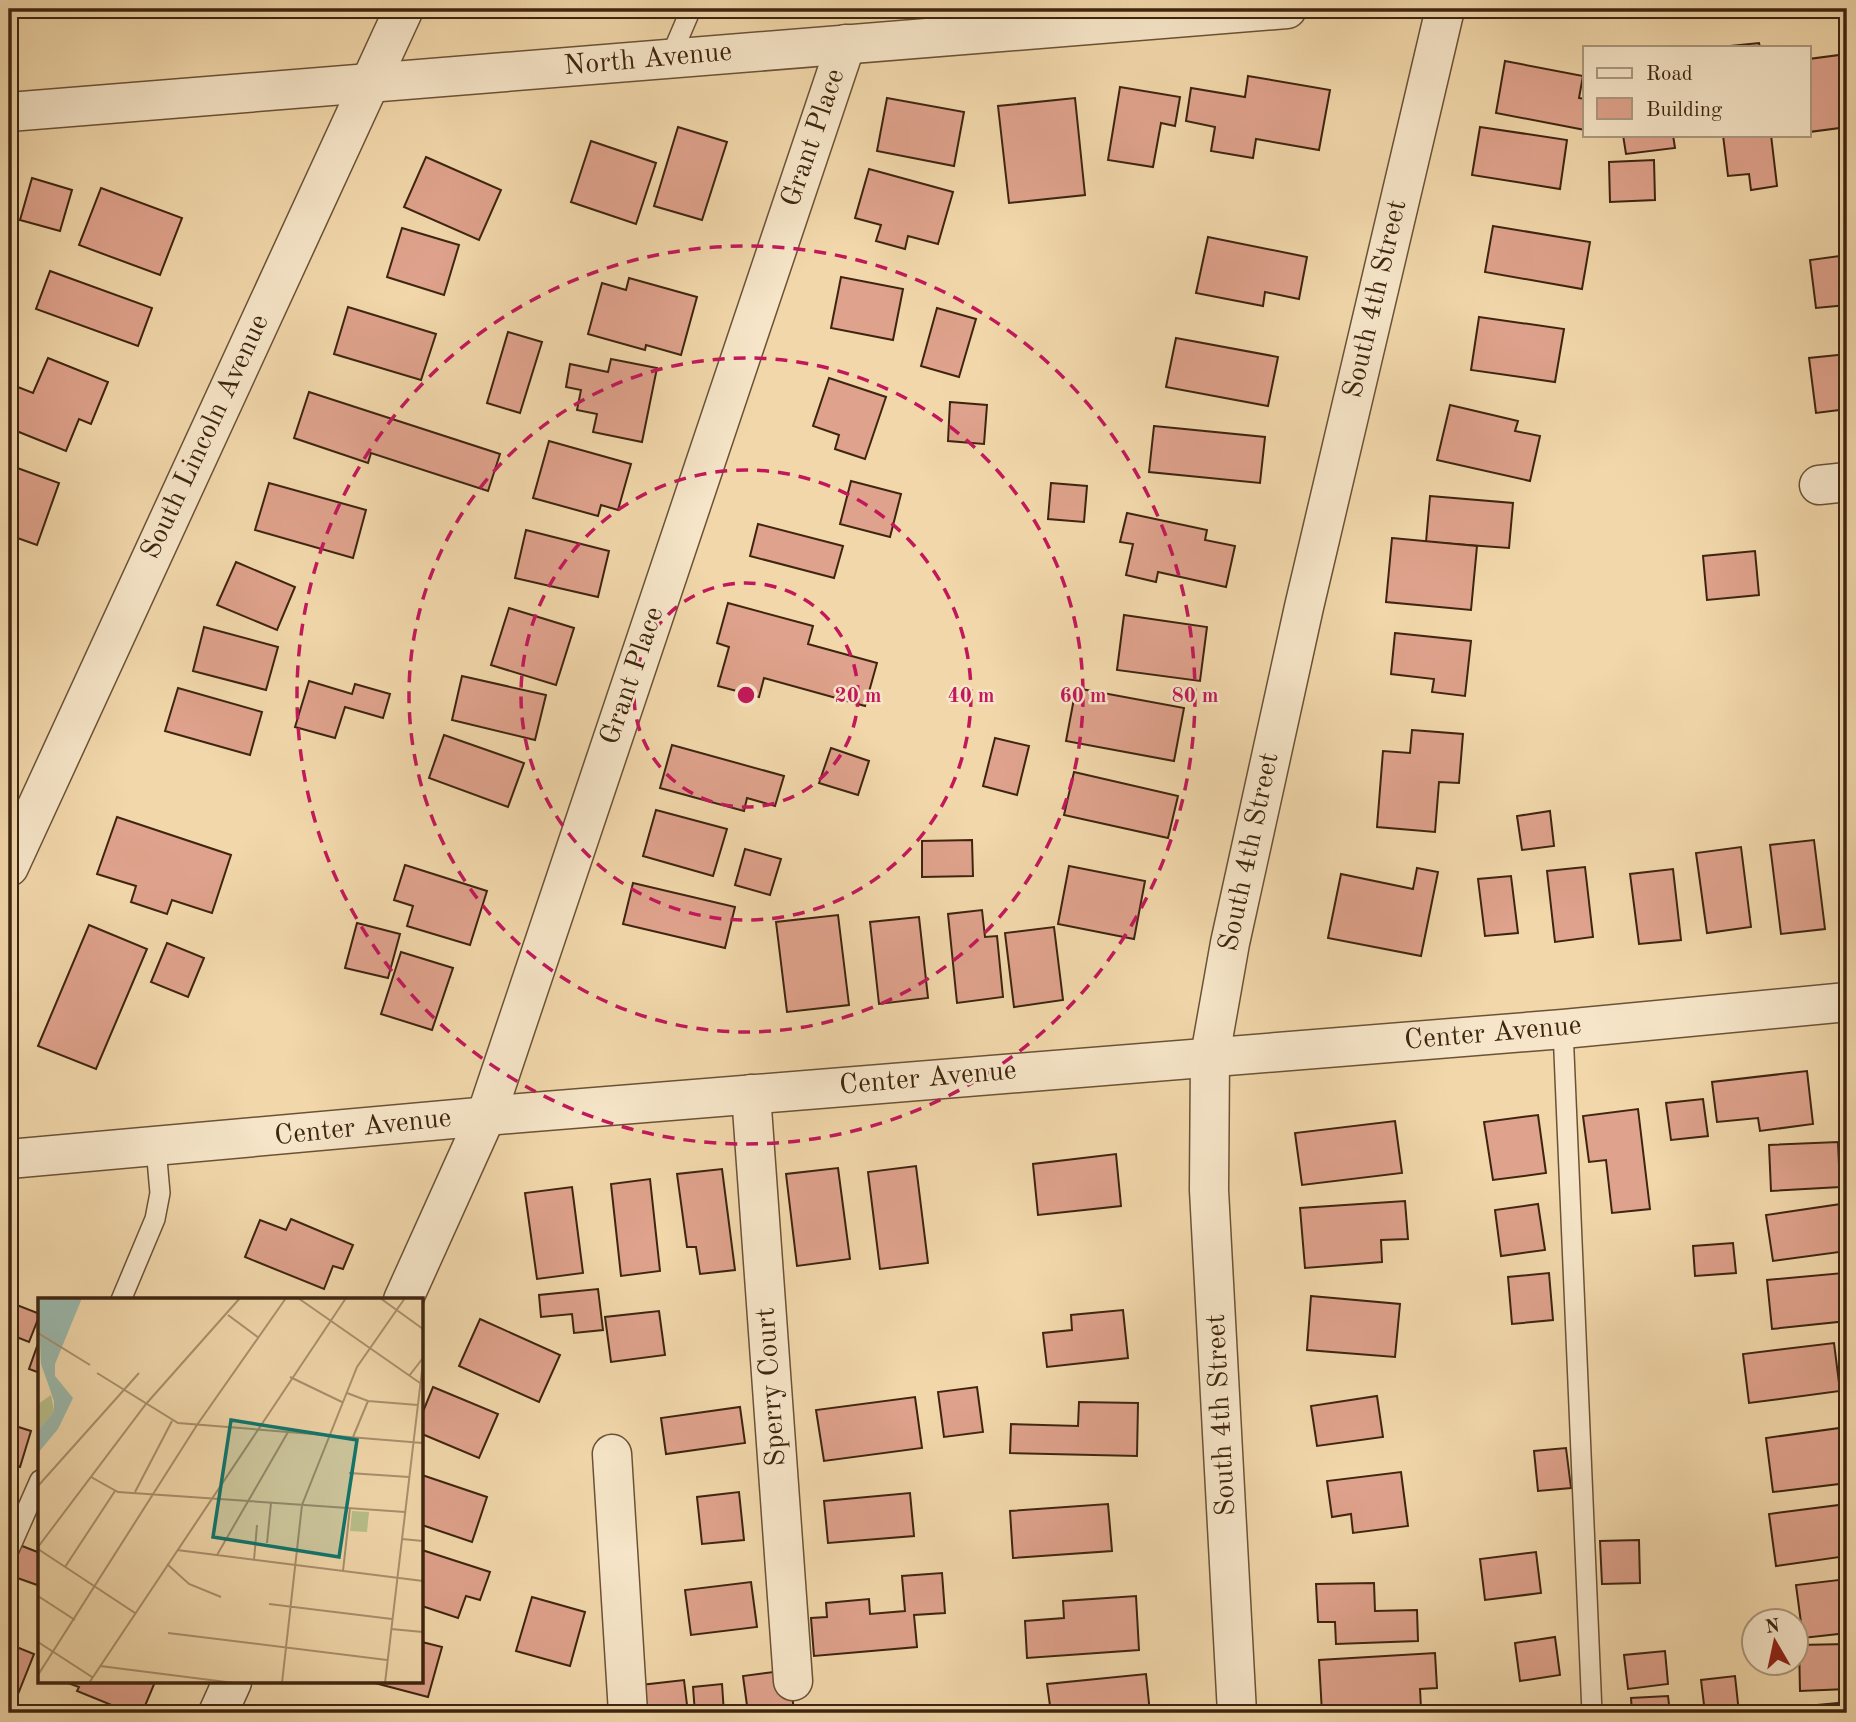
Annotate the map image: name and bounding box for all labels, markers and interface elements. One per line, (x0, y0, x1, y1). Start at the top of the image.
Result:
street label: North Avenue (563, 39, 733, 81)
legend (1583, 46, 1811, 136)
text: Road (1646, 64, 1693, 85)
street label: Grant Place (777, 65, 851, 211)
text: Building (1646, 100, 1723, 121)
street label: South 4th Street (1340, 197, 1412, 401)
street label: South Lincoln Avenue (137, 311, 275, 563)
street label: Grant Place (596, 603, 670, 749)
centre of rings (734, 683, 758, 707)
text: 20 m (834, 686, 882, 707)
text: 40 m (947, 686, 995, 707)
text: 60 m (1059, 686, 1107, 707)
text: 80 m (1171, 686, 1219, 707)
street label: South 4th Street (1215, 750, 1285, 954)
street label: Center Avenue (1403, 1012, 1583, 1056)
street label: Center Avenue (838, 1057, 1018, 1101)
street label: Center Avenue (273, 1105, 453, 1151)
inset map (38, 1298, 424, 1684)
street label: Sperry Court (752, 1307, 792, 1467)
street label: South 4th Street (1203, 1313, 1241, 1517)
north arrow (1741, 1606, 1811, 1676)
text: N (1764, 1617, 1782, 1638)

